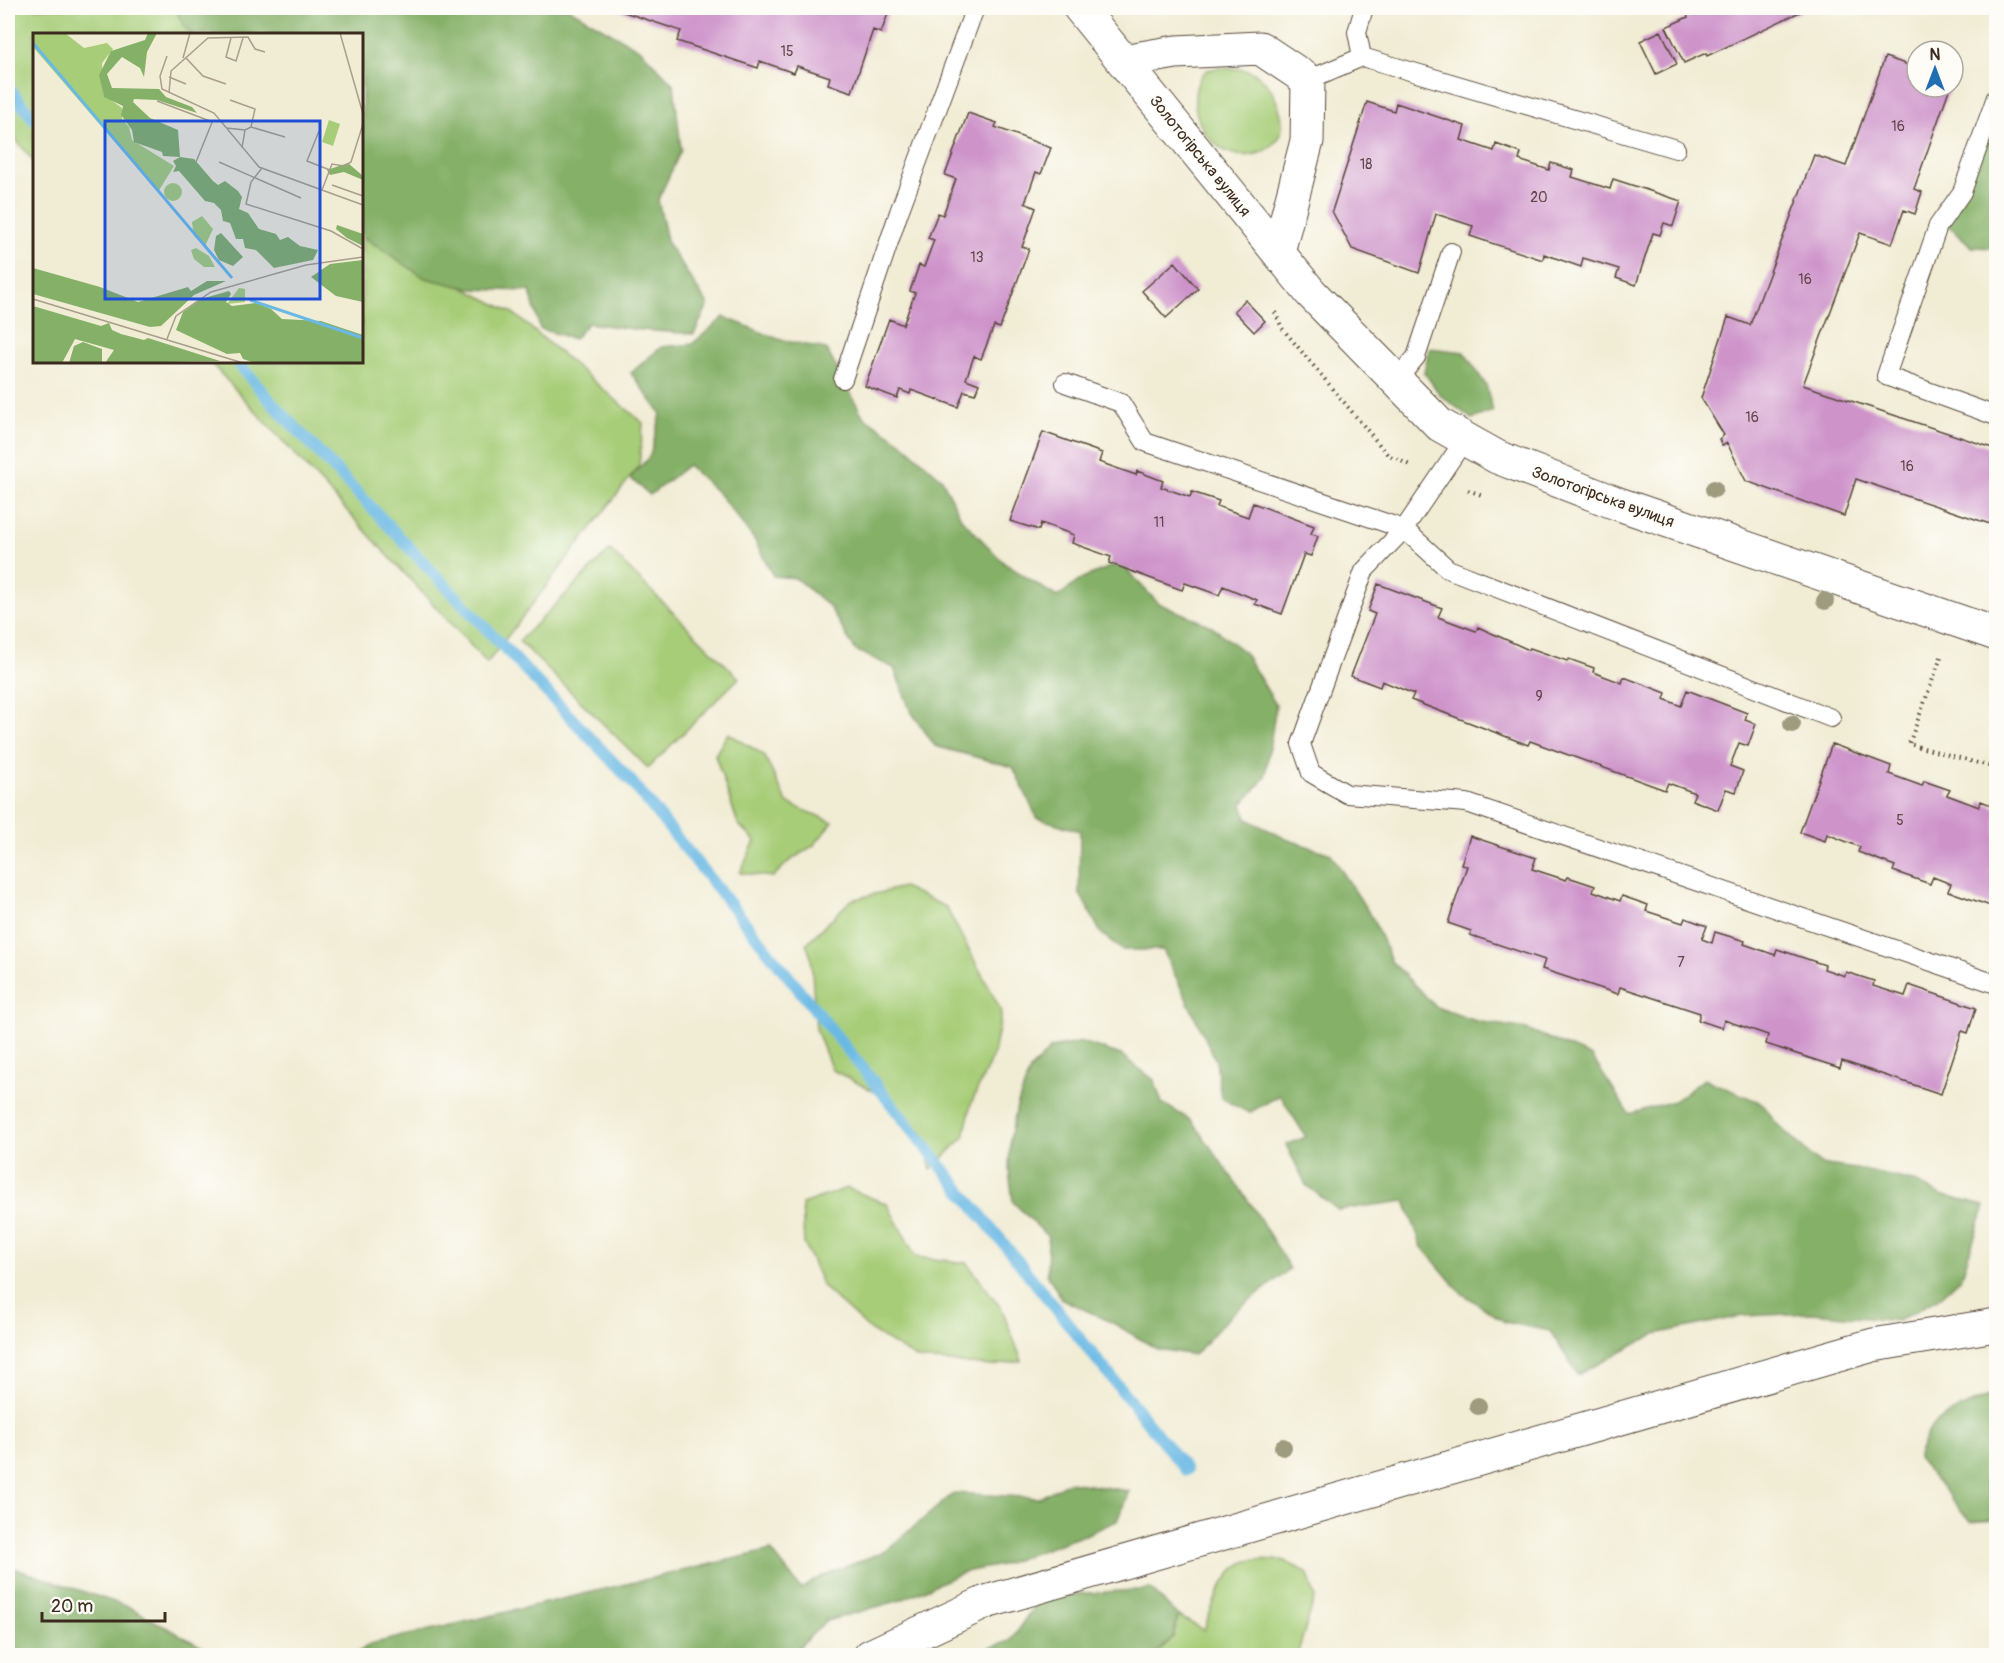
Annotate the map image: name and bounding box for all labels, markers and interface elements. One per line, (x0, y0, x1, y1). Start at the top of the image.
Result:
inset map (33, 33, 363, 363)
north arrow (1905, 39, 1965, 99)
house number: 15 (780, 43, 794, 60)
text: N (1930, 45, 1941, 65)
street label: Золотогірська вулиця (1145, 91, 1255, 221)
house number: 16 (1891, 118, 1905, 135)
house number: 18 (1360, 156, 1372, 173)
house number: 20 (1530, 189, 1548, 206)
house number: 13 (970, 249, 984, 266)
house number: 16 (1798, 271, 1812, 288)
house number: 16 (1745, 409, 1759, 426)
house number: 16 (1900, 458, 1914, 475)
street label: Золотогірська вулиця (1529, 462, 1677, 532)
house number: 11 (1154, 514, 1164, 531)
house number: 9 (1535, 688, 1543, 705)
house number: 5 (1896, 812, 1904, 829)
house number: 7 (1677, 954, 1685, 971)
scale bar (42, 1585, 165, 1623)
text: 20 m (51, 1595, 93, 1618)

